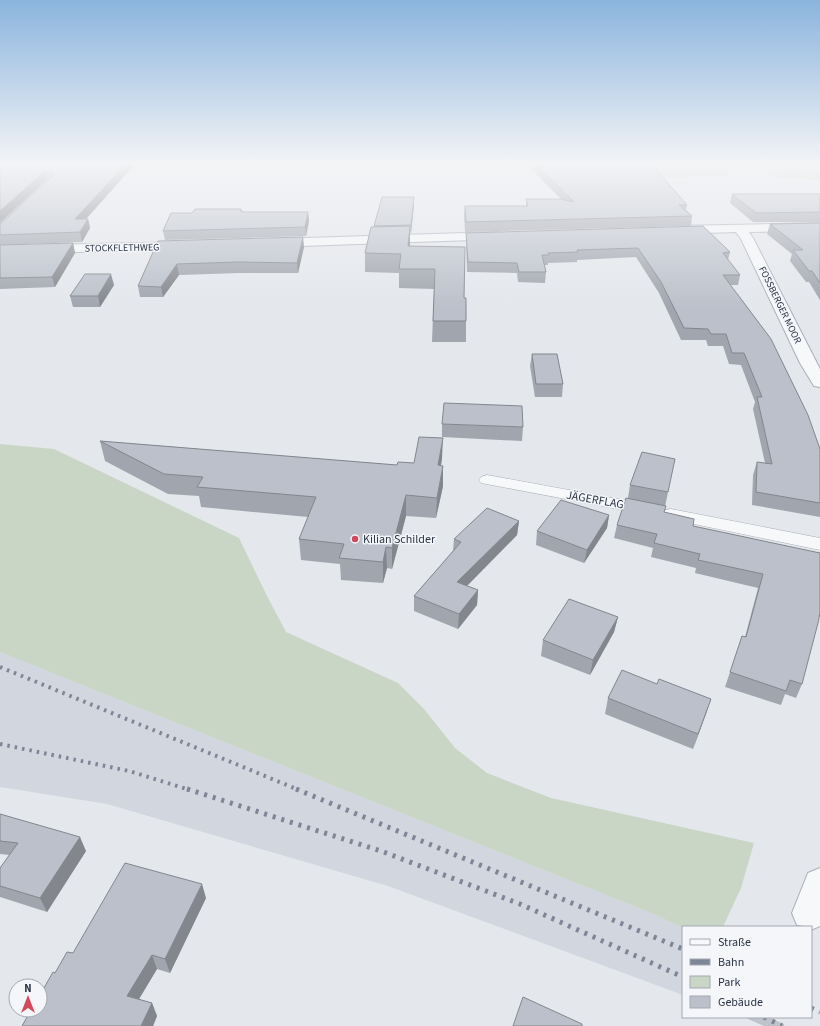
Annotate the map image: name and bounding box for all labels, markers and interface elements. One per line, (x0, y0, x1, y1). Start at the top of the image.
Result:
street label: STOCKFLETHWEG (85, 240, 159, 256)
street label: FOSSBERGER MOOR (755, 264, 805, 346)
street label: JÄGERFLAG (565, 487, 625, 513)
place label: Kilian Schilder (363, 531, 436, 548)
marker: Kilian Schilder (350, 534, 360, 544)
legend (682, 926, 812, 1018)
text: Straße (718, 934, 751, 951)
text: Bahn (718, 954, 744, 971)
text: Park (718, 974, 740, 991)
north arrow (8, 978, 48, 1018)
text: N (24, 981, 32, 996)
text: Gebäude (718, 994, 763, 1011)

